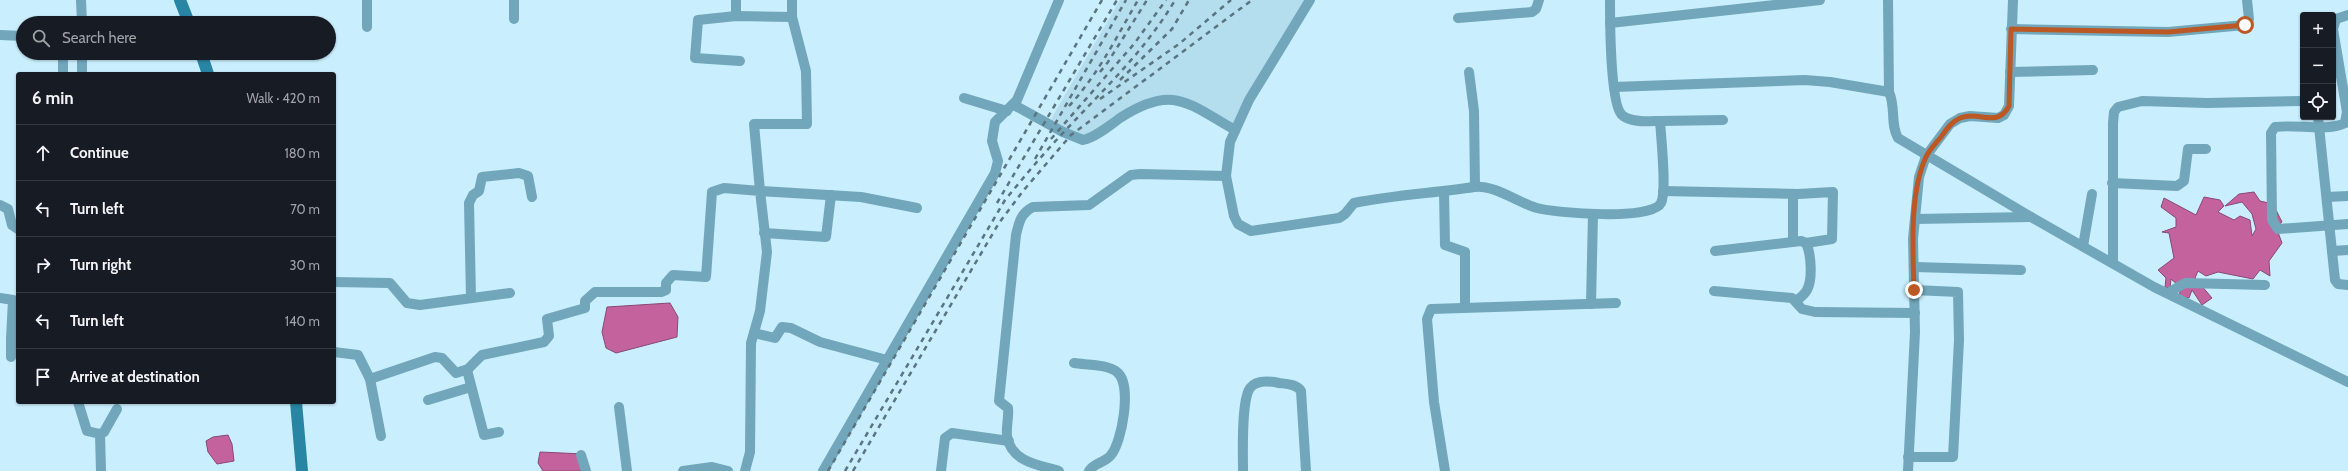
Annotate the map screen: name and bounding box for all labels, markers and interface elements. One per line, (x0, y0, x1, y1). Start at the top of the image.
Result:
map controls (2300, 12, 2336, 120)
button: + (2300, 12, 2336, 48)
search box (16, 16, 336, 60)
route start (2236, 16, 2254, 34)
icon: search (30, 27, 52, 49)
text: Search here (62, 29, 137, 47)
button: − (2300, 48, 2336, 84)
button: locate (2300, 84, 2336, 120)
text: 6 min (32, 88, 74, 108)
text: Walk · 420 m (246, 90, 320, 106)
icon: ahead (32, 142, 54, 164)
text: Continue (70, 144, 129, 162)
text: 180 m (284, 145, 320, 161)
icon: left (32, 198, 54, 220)
text: Turn left (70, 200, 124, 218)
text: 70 m (290, 201, 320, 217)
icon: right (32, 254, 54, 276)
text: Turn right (70, 256, 131, 274)
text: 30 m (290, 257, 320, 273)
route end (1905, 281, 1923, 299)
icon: left (32, 310, 54, 332)
text: Turn left (70, 312, 124, 330)
text: 140 m (285, 313, 320, 329)
icon: arrive (32, 366, 54, 388)
text: Arrive at destination (70, 368, 200, 386)

